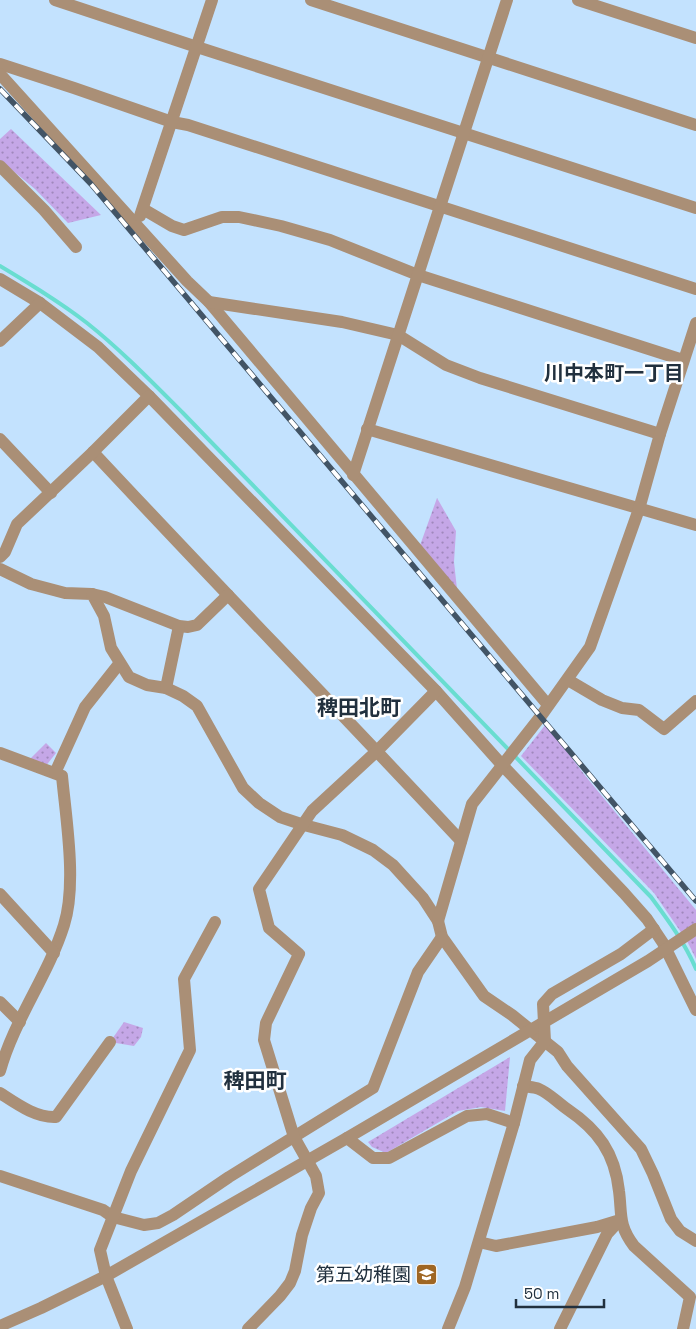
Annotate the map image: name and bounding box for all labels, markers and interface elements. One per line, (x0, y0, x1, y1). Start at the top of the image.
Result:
district label: 川中本町一丁目 (544, 360, 684, 386)
district label: 稗田北町 (317, 694, 401, 721)
district label: 稗田町 (224, 1067, 287, 1094)
place label: 第五幼稚園 (316, 1262, 411, 1287)
school or university icon: 第五幼稚園 (415, 1262, 439, 1286)
scale bar (516, 1276, 604, 1308)
text: 50 m (524, 1284, 559, 1303)

